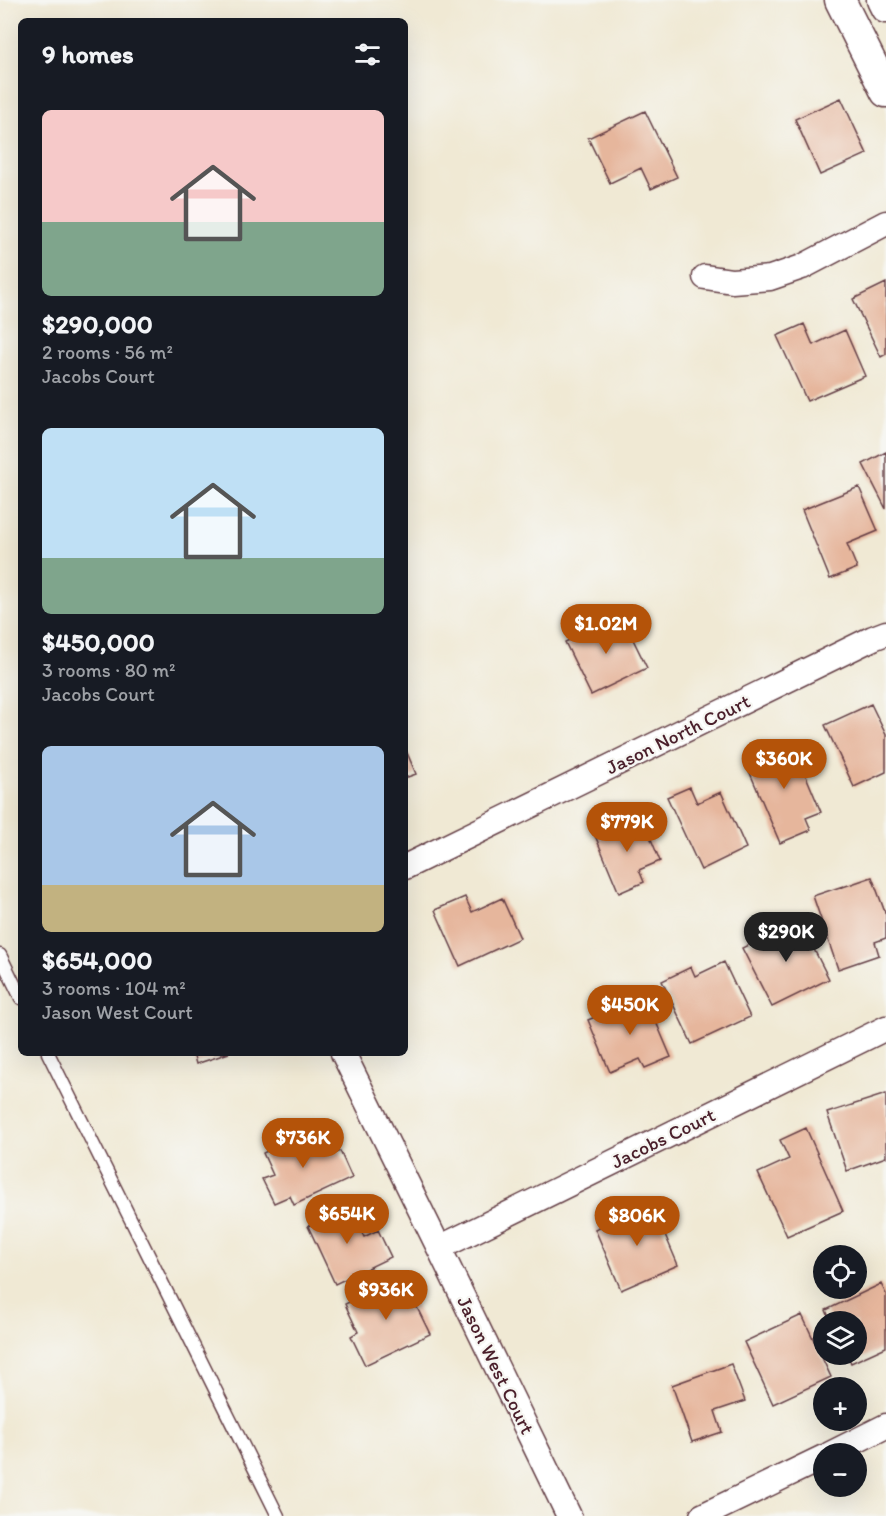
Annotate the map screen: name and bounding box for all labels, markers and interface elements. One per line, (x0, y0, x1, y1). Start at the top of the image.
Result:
text: 9 homes (42, 38, 134, 70)
icon: filters (351, 38, 384, 71)
icon: home (159, 149, 267, 257)
text: $290,000 (42, 308, 153, 340)
text: 2 rooms · 56 m² (42, 340, 173, 364)
text: Jacobs Court (42, 364, 155, 388)
icon: home (159, 467, 267, 575)
pin: $1.02M (557, 604, 655, 655)
text: $1.02M (575, 611, 637, 635)
text: $450,000 (42, 626, 155, 658)
text: 3 rooms · 80 m² (42, 658, 175, 682)
text: Jacobs Court (42, 682, 155, 706)
street label: Jason North Court (602, 689, 754, 779)
pin: $360K (742, 739, 826, 790)
text: $360K (756, 746, 812, 770)
icon: home (159, 785, 267, 893)
pin: $779K (585, 802, 669, 853)
text: $779K (600, 809, 654, 833)
pin: $290K (744, 912, 828, 963)
text: $290K (758, 919, 814, 943)
text: $654,000 (42, 944, 152, 976)
text: 3 rooms · 104 m² (42, 976, 186, 1000)
pin: $450K (588, 985, 672, 1036)
text: $450K (601, 992, 659, 1016)
text: Jason West Court (42, 1000, 193, 1024)
street label: Jacobs Court (607, 1102, 719, 1173)
pin: $736K (261, 1118, 345, 1169)
text: $736K (276, 1125, 330, 1149)
pin: $654K (305, 1194, 389, 1245)
pin: $806K (595, 1196, 679, 1247)
text: $654K (319, 1201, 375, 1225)
text: $806K (609, 1203, 665, 1227)
map controls (813, 1245, 867, 1497)
button: locate (813, 1245, 867, 1299)
pin: $936K (344, 1270, 428, 1321)
text: $936K (359, 1277, 413, 1301)
street label: Jason West Court (452, 1292, 540, 1438)
button: layers (813, 1311, 867, 1365)
button: + (813, 1377, 867, 1431)
button: − (813, 1443, 867, 1497)

